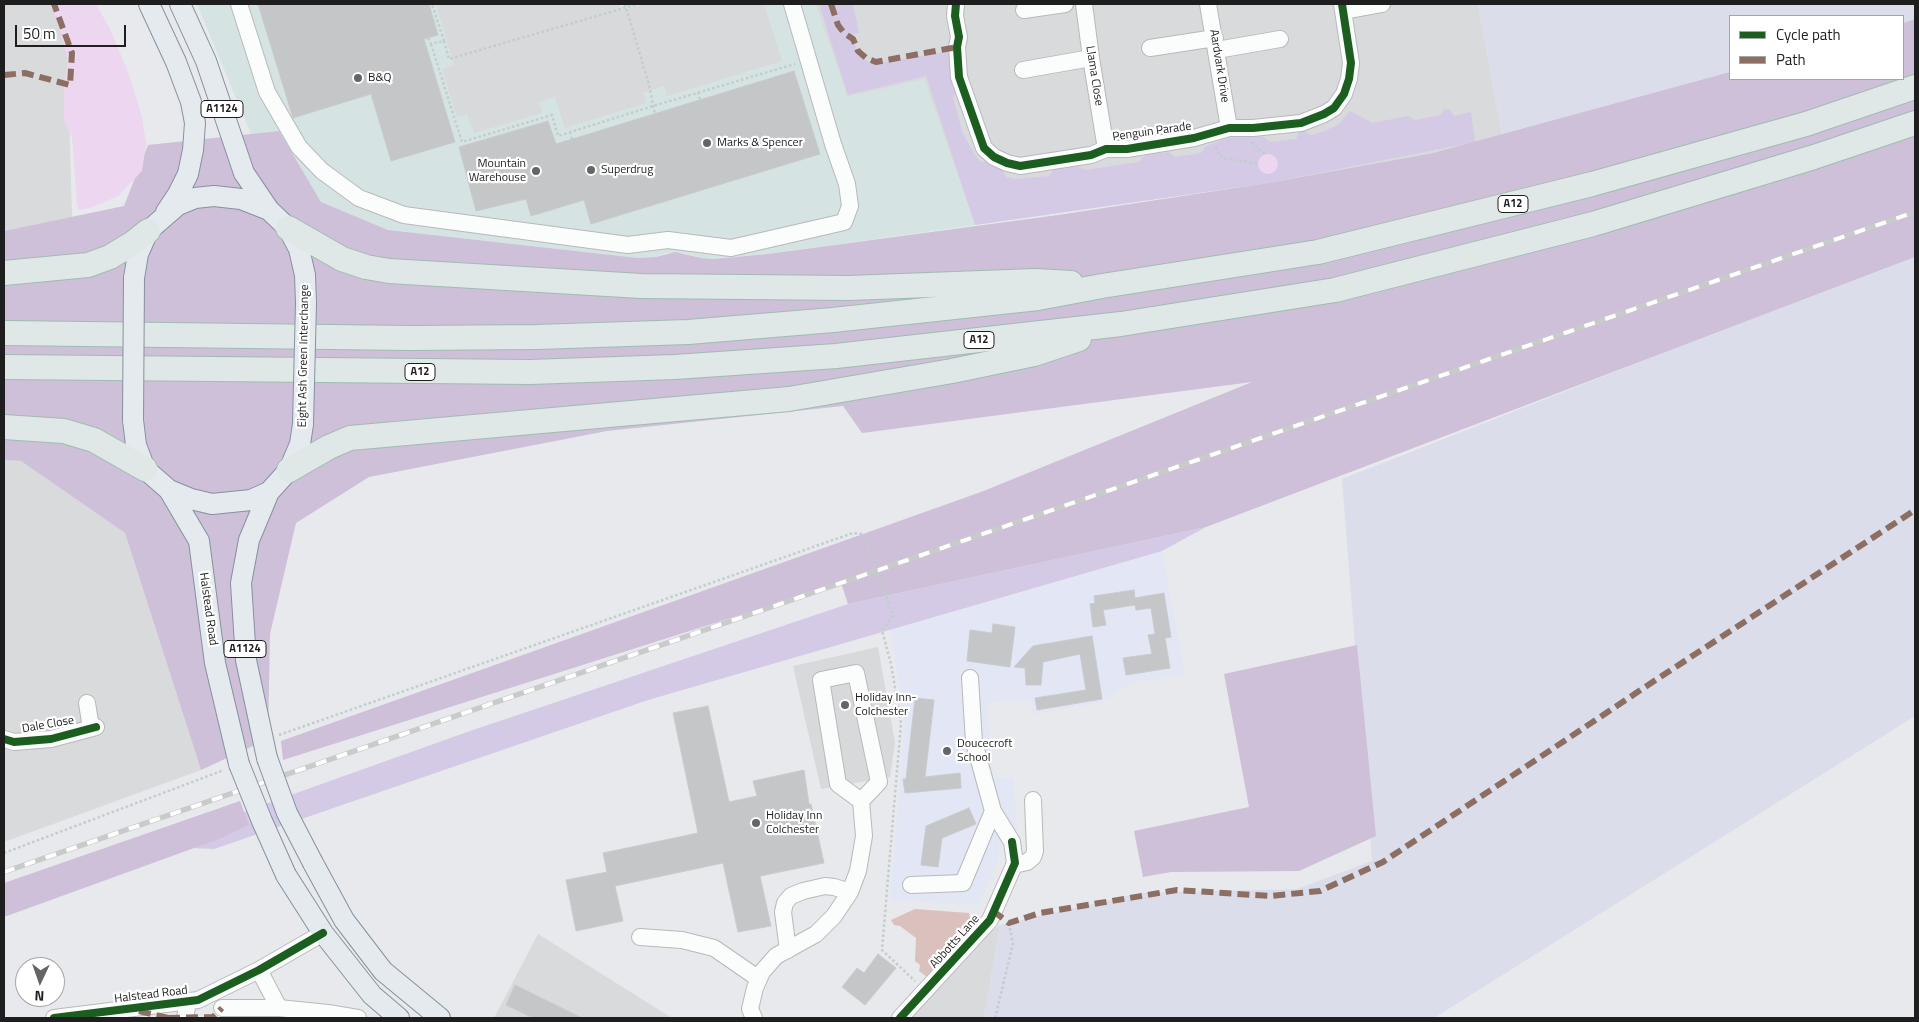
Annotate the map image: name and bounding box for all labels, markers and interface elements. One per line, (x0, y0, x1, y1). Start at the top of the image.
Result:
scale bar (18, 15, 129, 47)
legend (1729, 15, 1904, 80)
text: 50 m (23, 22, 56, 45)
text: Cycle path (1776, 23, 1841, 46)
street label: Aardvark Drive (1206, 28, 1232, 104)
street label: Llama Close (1082, 45, 1106, 107)
text: Path (1776, 48, 1806, 71)
place label: B&Q (368, 71, 391, 85)
marker: B&Q (352, 72, 364, 84)
road number: A1124 (201, 100, 243, 118)
street label: Penguin Parade (1112, 119, 1192, 145)
place label: Marks & Spencer (717, 136, 803, 150)
marker: Marks & Spencer (701, 137, 713, 149)
place label: Mountain Warehouse (469, 157, 526, 185)
place label: Superdrug (601, 163, 653, 177)
marker: Superdrug (585, 164, 597, 176)
marker: Mountain Warehouse (530, 165, 542, 177)
road number: A12 (1498, 195, 1528, 212)
street label: Eight Ash Green Interchange (296, 284, 312, 428)
road number: A12 (964, 332, 994, 348)
road number: A12 (405, 364, 435, 381)
street label: Halstead Road (196, 571, 220, 647)
road number: A1124 (224, 641, 266, 658)
place label: Holiday Inn- Colchester (855, 691, 917, 719)
marker: Holiday Inn- Colchester (839, 699, 851, 711)
street label: Dale Close (21, 713, 75, 737)
place label: Doucecroft School (957, 737, 1012, 765)
marker: Doucecroft School (941, 745, 953, 757)
place label: Holiday Inn Colchester (766, 809, 822, 837)
marker: Holiday Inn Colchester (750, 817, 762, 829)
street label: Abbotts Lane (927, 912, 983, 972)
north arrow (15, 957, 65, 1007)
street label: Halstead Road (114, 983, 188, 1007)
text: N (34, 986, 45, 1007)

